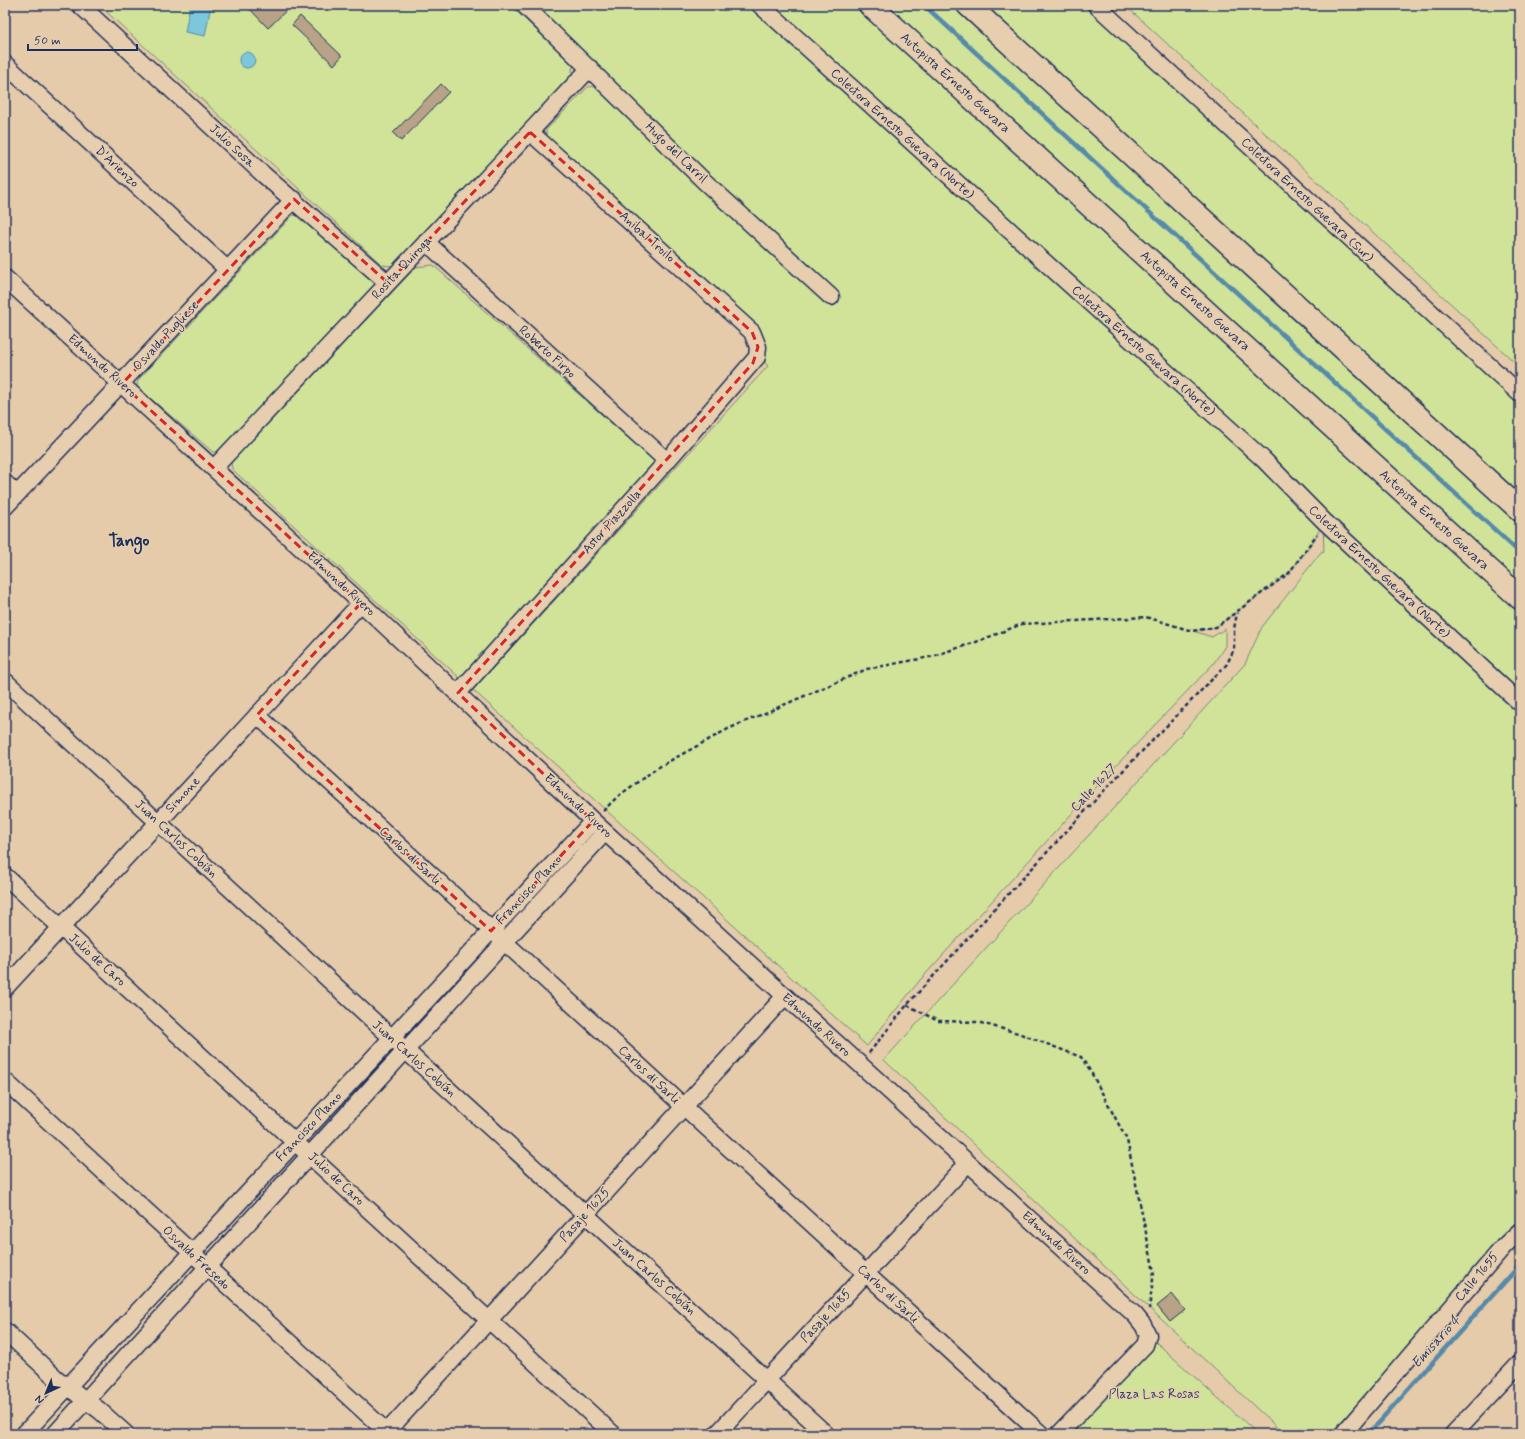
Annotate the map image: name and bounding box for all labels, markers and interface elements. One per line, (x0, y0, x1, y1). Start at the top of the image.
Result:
scale bar (28, 26, 137, 52)
street label: Autopista Ernesto Guevara (896, 29, 1014, 137)
text: 50 m (34, 33, 61, 49)
street label: Colectora Ernesto Guevara (Norte) (827, 65, 978, 203)
street label: Hugo del Carril (640, 119, 711, 188)
street label: Julio Sosa (206, 121, 258, 172)
street label: Colectora Ernesto Guevara (Sur) (1237, 134, 1377, 266)
street label: D'Arienzo (91, 142, 143, 192)
street label: Anibal Troilo (616, 208, 678, 266)
street label: Rosita Quiroga (368, 232, 436, 303)
street label: Autopista Ernesto Guevara (1136, 247, 1254, 355)
street label: Colectora Ernesto Guevara (Norte) (1068, 282, 1219, 420)
street label: Osvaldo Pugliese (129, 297, 204, 375)
street label: Roberto Firpo (515, 322, 579, 382)
street label: Edmundo Rivero (64, 330, 140, 402)
street label: Autopista Ernesto Guevara (1375, 466, 1493, 574)
street label: Astor Piazzolla (579, 486, 645, 558)
street label: Colectora Ernesto Guevara (Norte) (1305, 502, 1454, 642)
district label: Tango (109, 530, 150, 555)
street label: Edmundo Rivero (303, 548, 379, 620)
street label: Calle 1627 (1067, 760, 1121, 816)
street label: Edmundo Rivero (540, 770, 616, 842)
street label: Simone (162, 773, 204, 817)
street label: Juan Carlos Cobián (131, 796, 221, 882)
street label: Carlos di Sarli (375, 823, 445, 889)
street label: Francisco Plano (492, 852, 566, 928)
street label: Julio de Caro (65, 930, 129, 990)
street label: Edmundo Rivero (778, 989, 854, 1061)
street label: Juan Carlos Cobián (368, 1017, 460, 1101)
street label: Carlos di Sarli (614, 1042, 684, 1108)
street label: Francisco Plano (272, 1089, 346, 1165)
street label: Julio de Caro (304, 1149, 368, 1209)
street label: Pasaje 1625 (556, 1184, 614, 1246)
street label: Edmundo Rivero (1018, 1207, 1094, 1279)
street label: Osvaldo Fresedo (159, 1222, 233, 1294)
street label: Juan Carlos Cobián (608, 1235, 700, 1319)
street label: Calle 1655 (1451, 1249, 1503, 1305)
street label: Carlos di Sarli (853, 1261, 923, 1327)
street label: Pasaje 1685 (797, 1285, 855, 1346)
water label: Emisario 4 (1408, 1311, 1465, 1372)
north arrow (26, 1373, 66, 1413)
park label: Plaza Las Rosas (1108, 1386, 1200, 1403)
text: N (32, 1392, 47, 1407)

